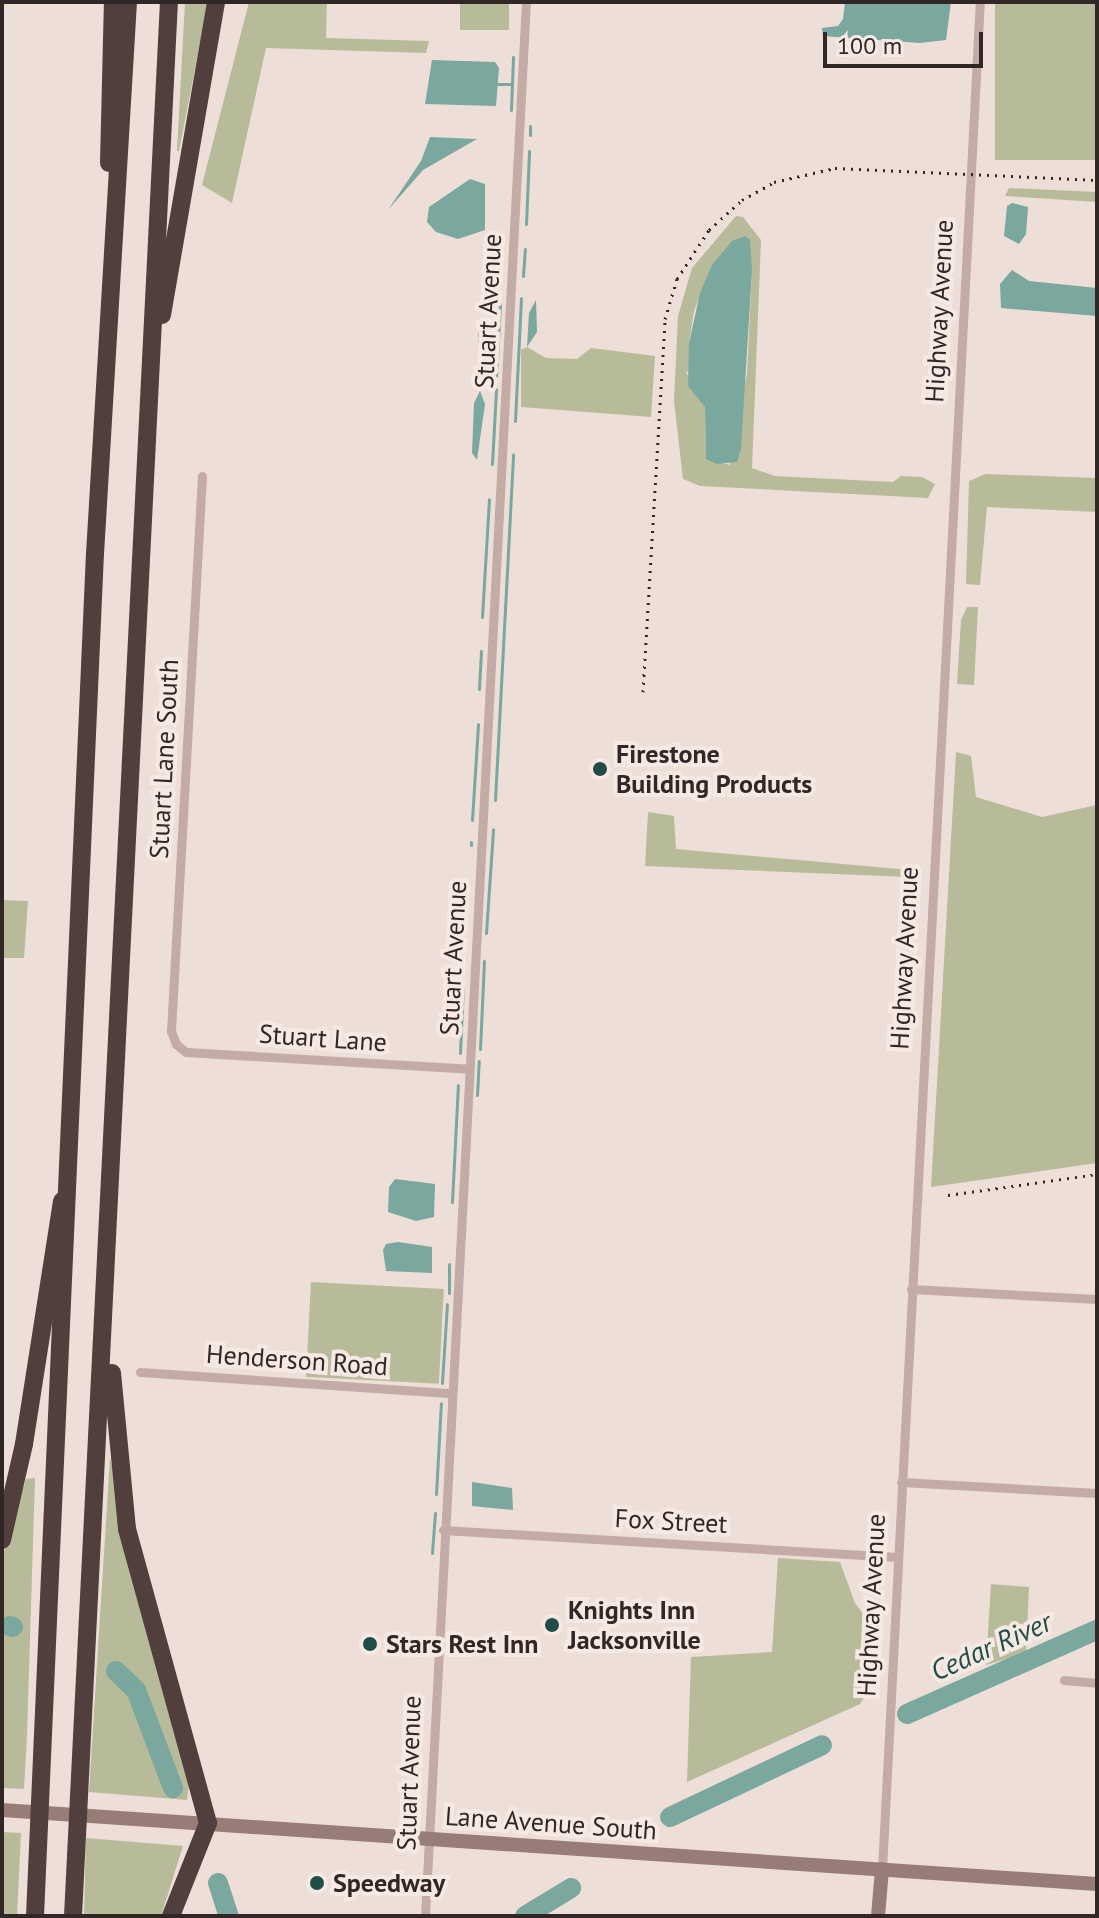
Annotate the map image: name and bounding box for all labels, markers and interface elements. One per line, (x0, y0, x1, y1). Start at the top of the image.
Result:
scale bar (827, 16, 987, 66)
text: 100 m (837, 30, 902, 61)
street label: Highway Avenue (919, 218, 959, 404)
street label: Stuart Avenue (468, 232, 508, 390)
street label: Stuart Lane South (143, 658, 185, 860)
place label: Firestone Building Products (616, 738, 812, 800)
marker: Firestone Building Products (591, 760, 609, 778)
street label: Highway Avenue (884, 865, 924, 1051)
street label: Stuart Avenue (433, 879, 473, 1037)
street label: Stuart Lane (258, 1018, 388, 1058)
street label: Henderson Road (205, 1338, 389, 1382)
street label: Fox Street (614, 1502, 728, 1540)
street label: Highway Avenue (851, 1512, 891, 1698)
place label: Knights Inn Jacksonville (568, 1594, 701, 1656)
water label: Cedar River (925, 1605, 1057, 1687)
marker: Knights Inn Jacksonville (543, 1616, 561, 1634)
place label: Stars Rest Inn (386, 1628, 538, 1660)
marker: Stars Rest Inn (361, 1635, 379, 1653)
street label: Stuart Avenue (391, 1694, 427, 1852)
street label: Lane Avenue South (444, 1800, 658, 1846)
place label: Speedway (333, 1867, 445, 1899)
marker: Speedway (308, 1874, 326, 1892)

